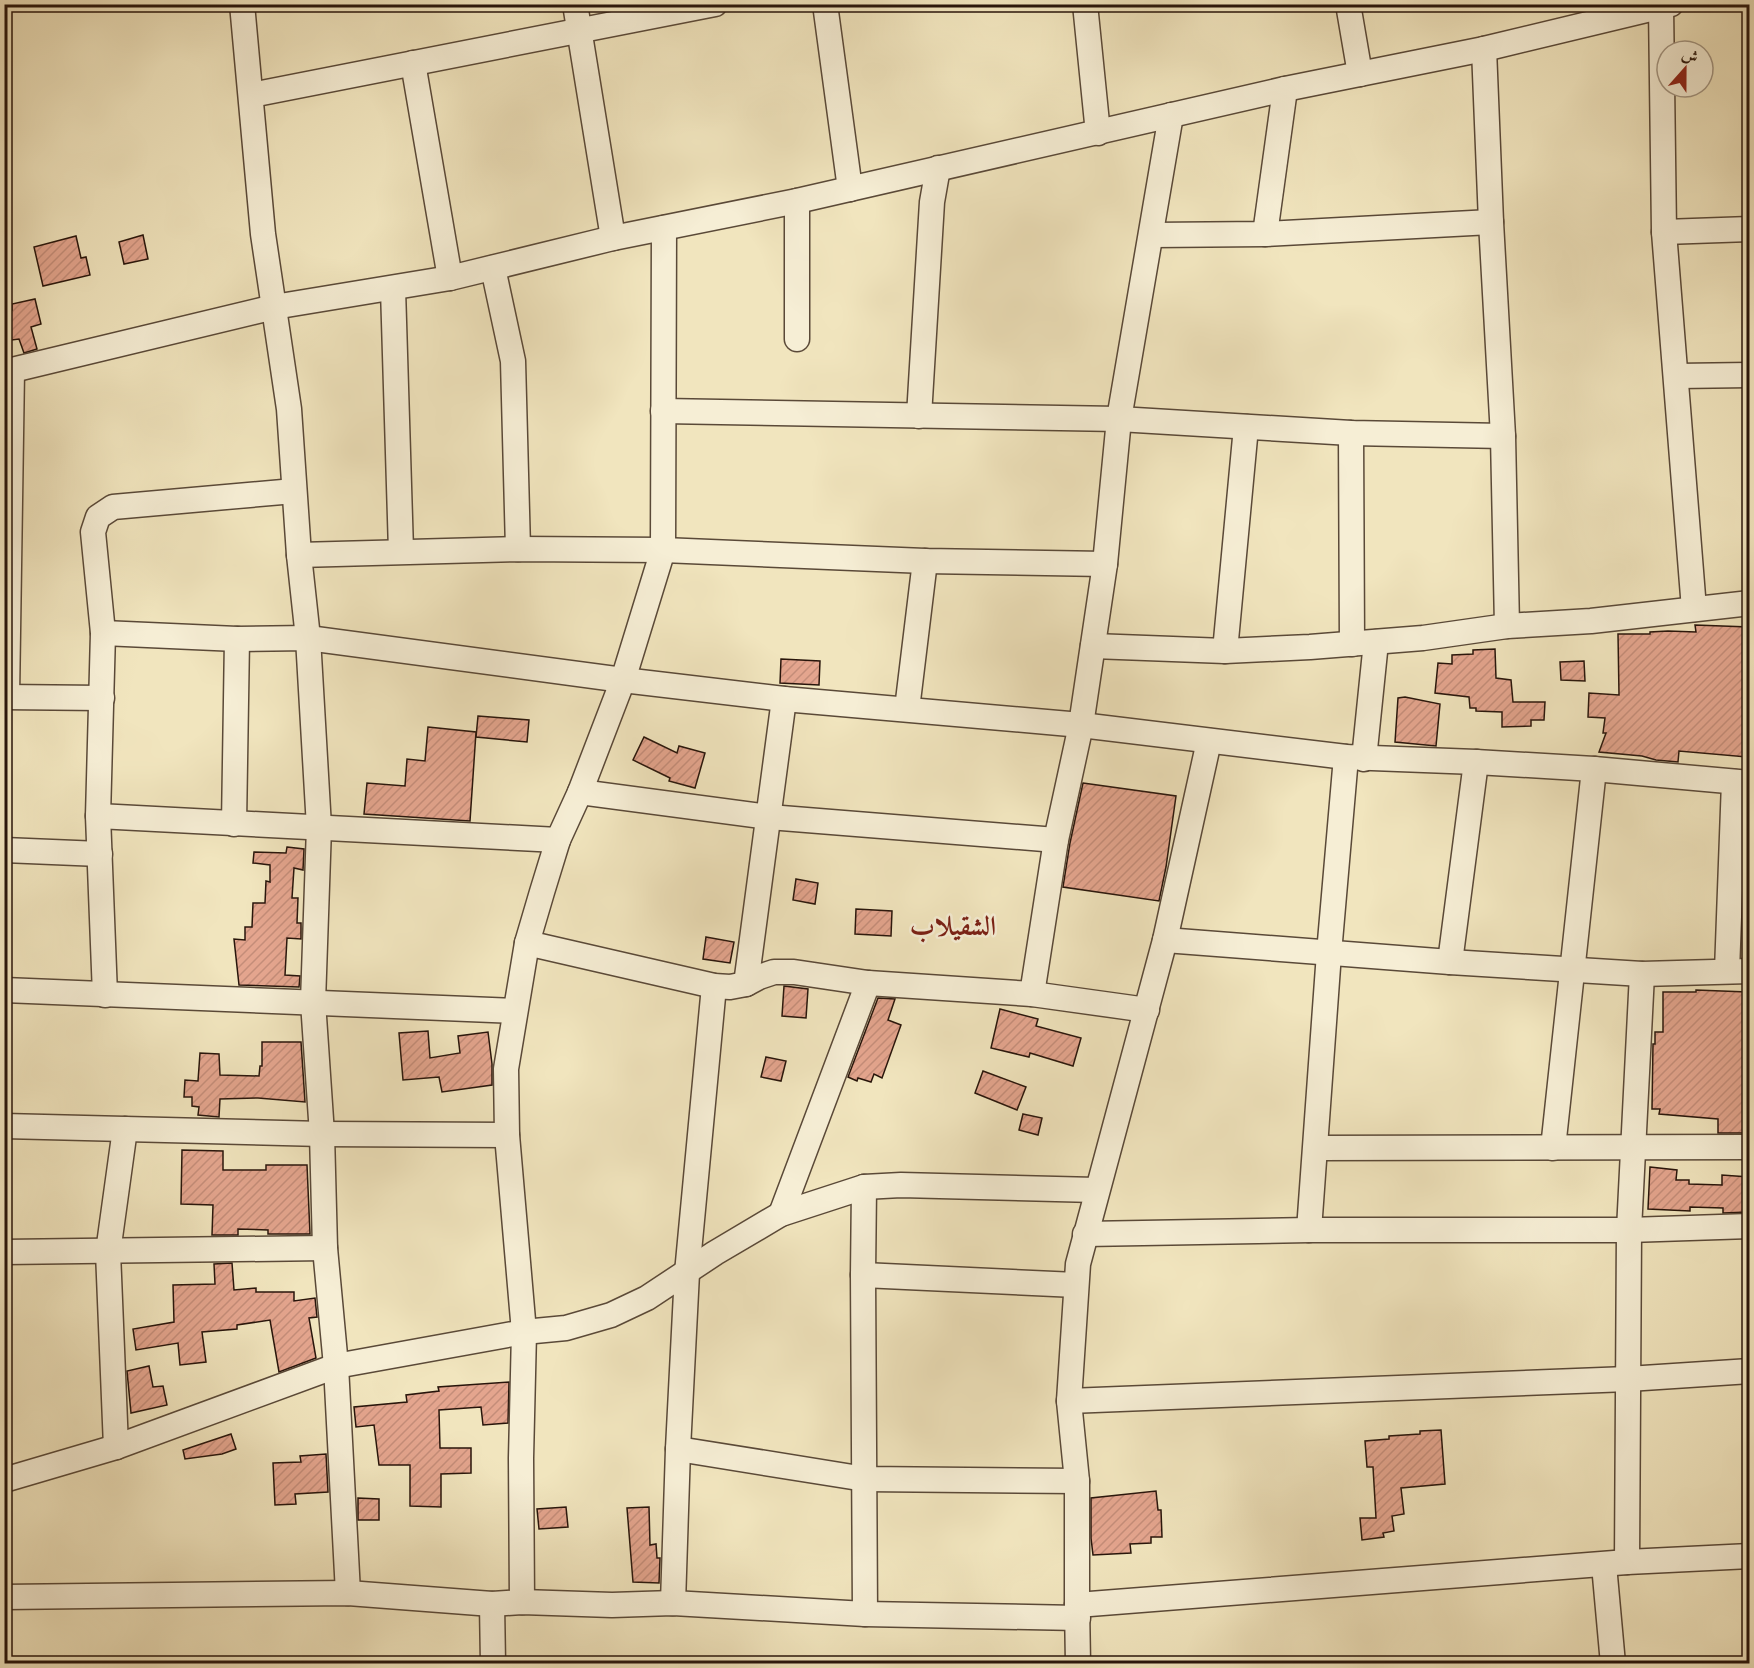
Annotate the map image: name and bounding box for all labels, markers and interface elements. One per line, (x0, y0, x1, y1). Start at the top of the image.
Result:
north arrow (1655, 39, 1715, 99)
text: ش (1679, 47, 1700, 67)
district label: الشقيلاب (910, 914, 996, 943)

